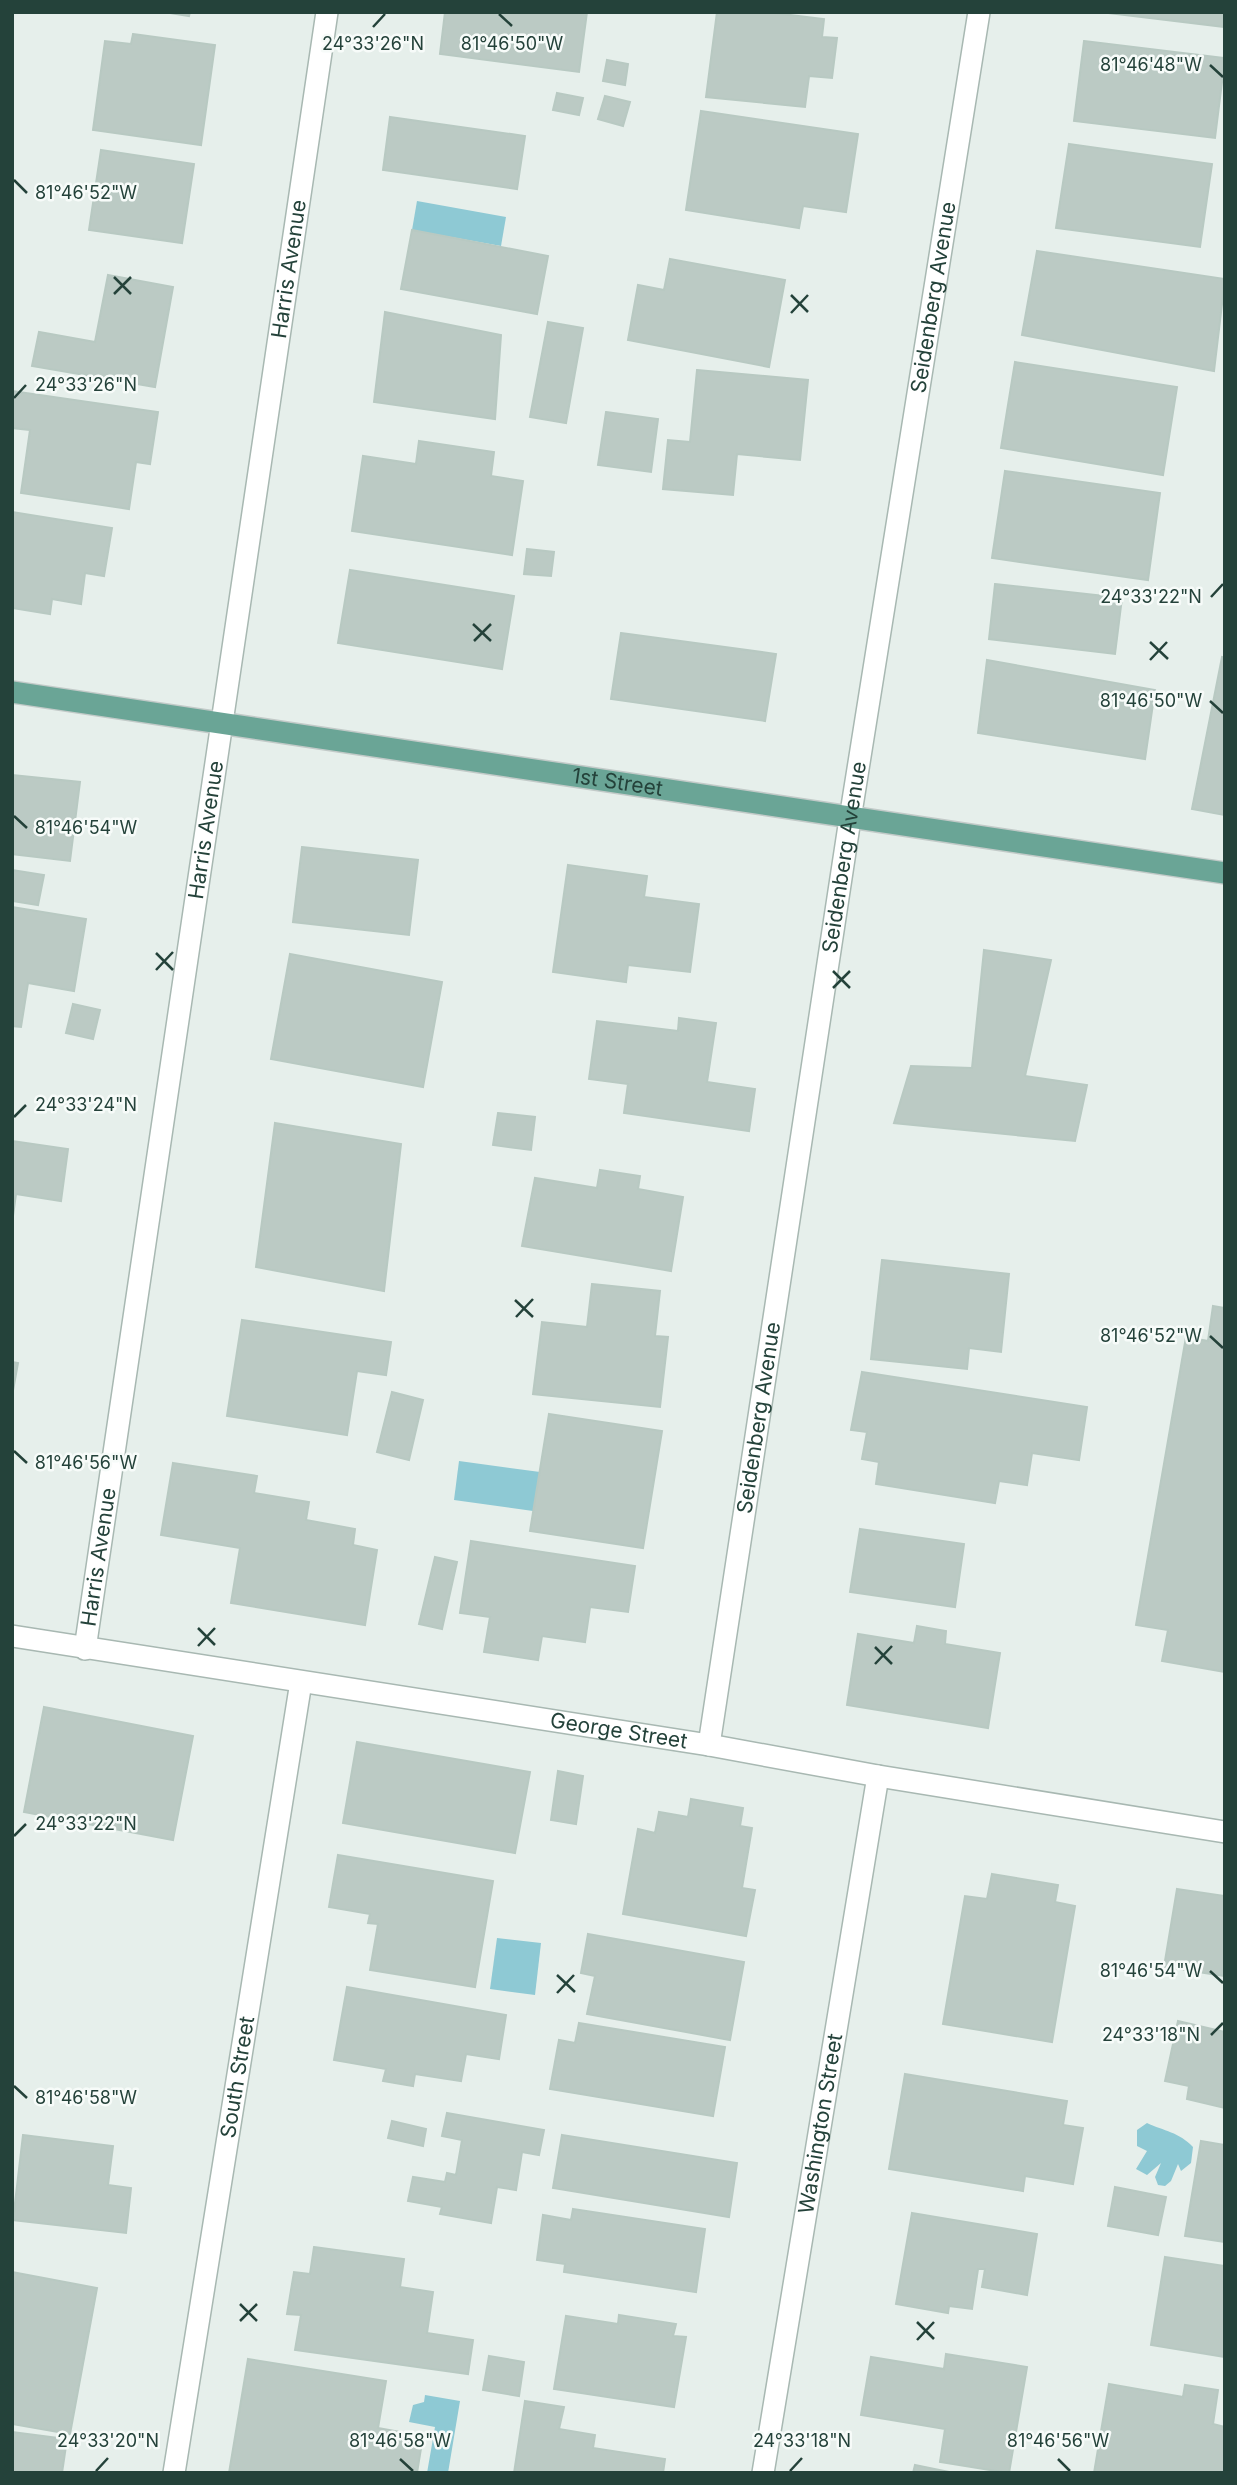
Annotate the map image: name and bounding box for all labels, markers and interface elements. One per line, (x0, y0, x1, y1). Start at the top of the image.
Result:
text: 24°33'26"N (322, 33, 424, 54)
text: 81°46'50"W (461, 33, 563, 54)
text: 81°46'48"W (1100, 54, 1202, 75)
text: 81°46'52"W (35, 182, 137, 203)
street label: Harris Avenue (266, 198, 311, 340)
street label: Seidenberg Avenue (905, 200, 961, 395)
text: 24°33'26"N (35, 374, 137, 395)
text: 24°33'22"N (1100, 586, 1202, 607)
text: 81°46'50"W (1100, 690, 1202, 711)
street label: Harris Avenue (183, 759, 228, 901)
street label: Seidenberg Avenue (817, 760, 871, 955)
street label: 1st Street (570, 763, 665, 801)
text: 81°46'54"W (35, 817, 138, 838)
text: 24°33'24"N (35, 1094, 137, 1115)
street label: Seidenberg Avenue (731, 1320, 785, 1515)
text: 81°46'52"W (1100, 1325, 1202, 1346)
text: 81°46'56"W (35, 1452, 137, 1473)
street label: Harris Avenue (76, 1486, 121, 1628)
street label: George Street (548, 1707, 689, 1753)
text: 24°33'22"N (35, 1813, 137, 1834)
text: 81°46'54"W (1100, 1960, 1203, 1981)
street label: South Street (215, 2014, 259, 2140)
text: 24°33'18"N (1102, 2024, 1200, 2045)
street label: Washington Street (793, 2032, 847, 2216)
text: 81°46'58"W (35, 2087, 137, 2108)
text: 24°33'20"N (57, 2430, 159, 2451)
text: 81°46'58"W (349, 2430, 451, 2451)
text: 24°33'18"N (753, 2430, 851, 2451)
text: 81°46'56"W (1007, 2430, 1109, 2451)

